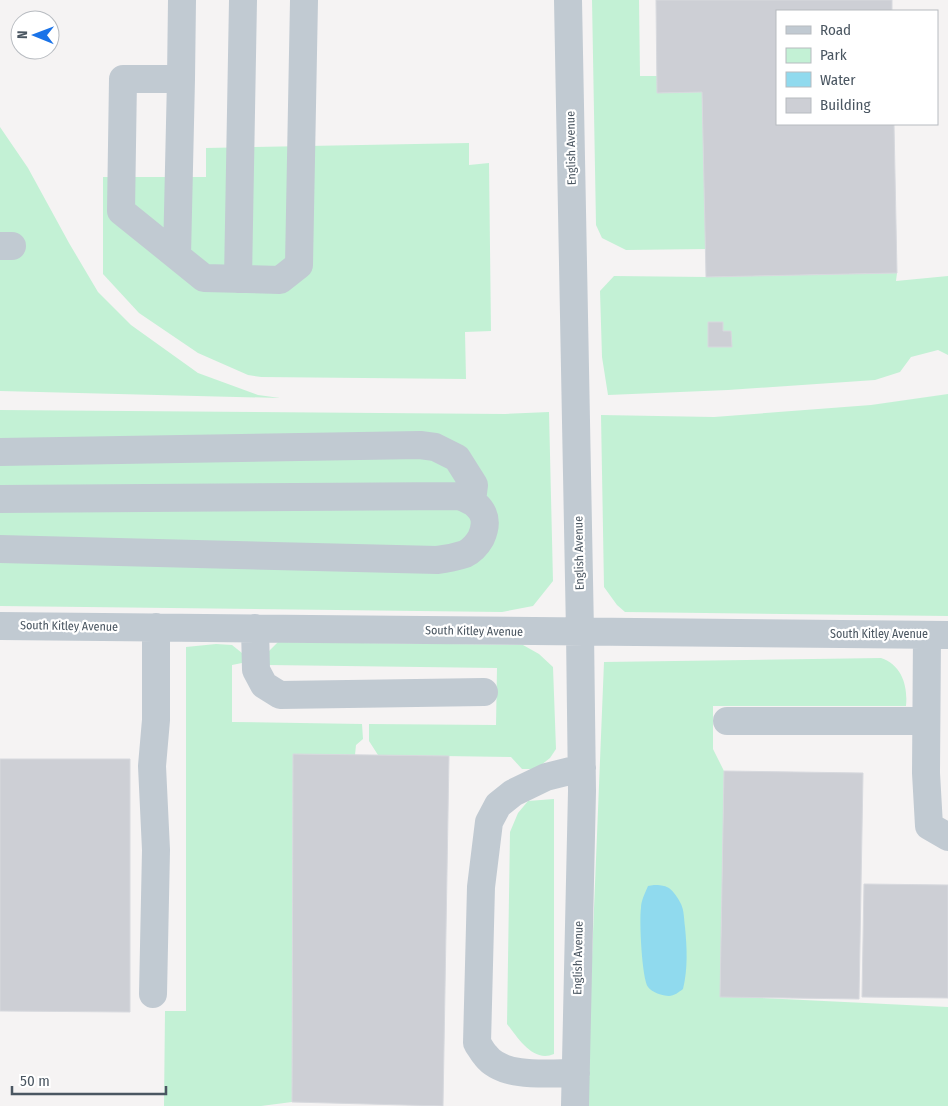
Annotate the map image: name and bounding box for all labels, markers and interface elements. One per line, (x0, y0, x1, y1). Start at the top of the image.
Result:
north arrow (10, 10, 60, 60)
legend (776, 10, 938, 125)
text: Road (820, 21, 851, 39)
text: N (14, 30, 31, 39)
text: Park (820, 46, 847, 64)
text: Water (820, 71, 856, 89)
text: Building (820, 96, 871, 114)
street label: English Avenue (563, 111, 579, 185)
street label: English Avenue (571, 516, 587, 590)
street label: South Kitley Avenue (20, 618, 118, 634)
street label: South Kitley Avenue (425, 623, 523, 639)
street label: South Kitley Avenue (830, 627, 928, 641)
street label: English Avenue (570, 921, 586, 995)
scale bar (12, 1064, 166, 1096)
text: 50 m (20, 1072, 50, 1090)

